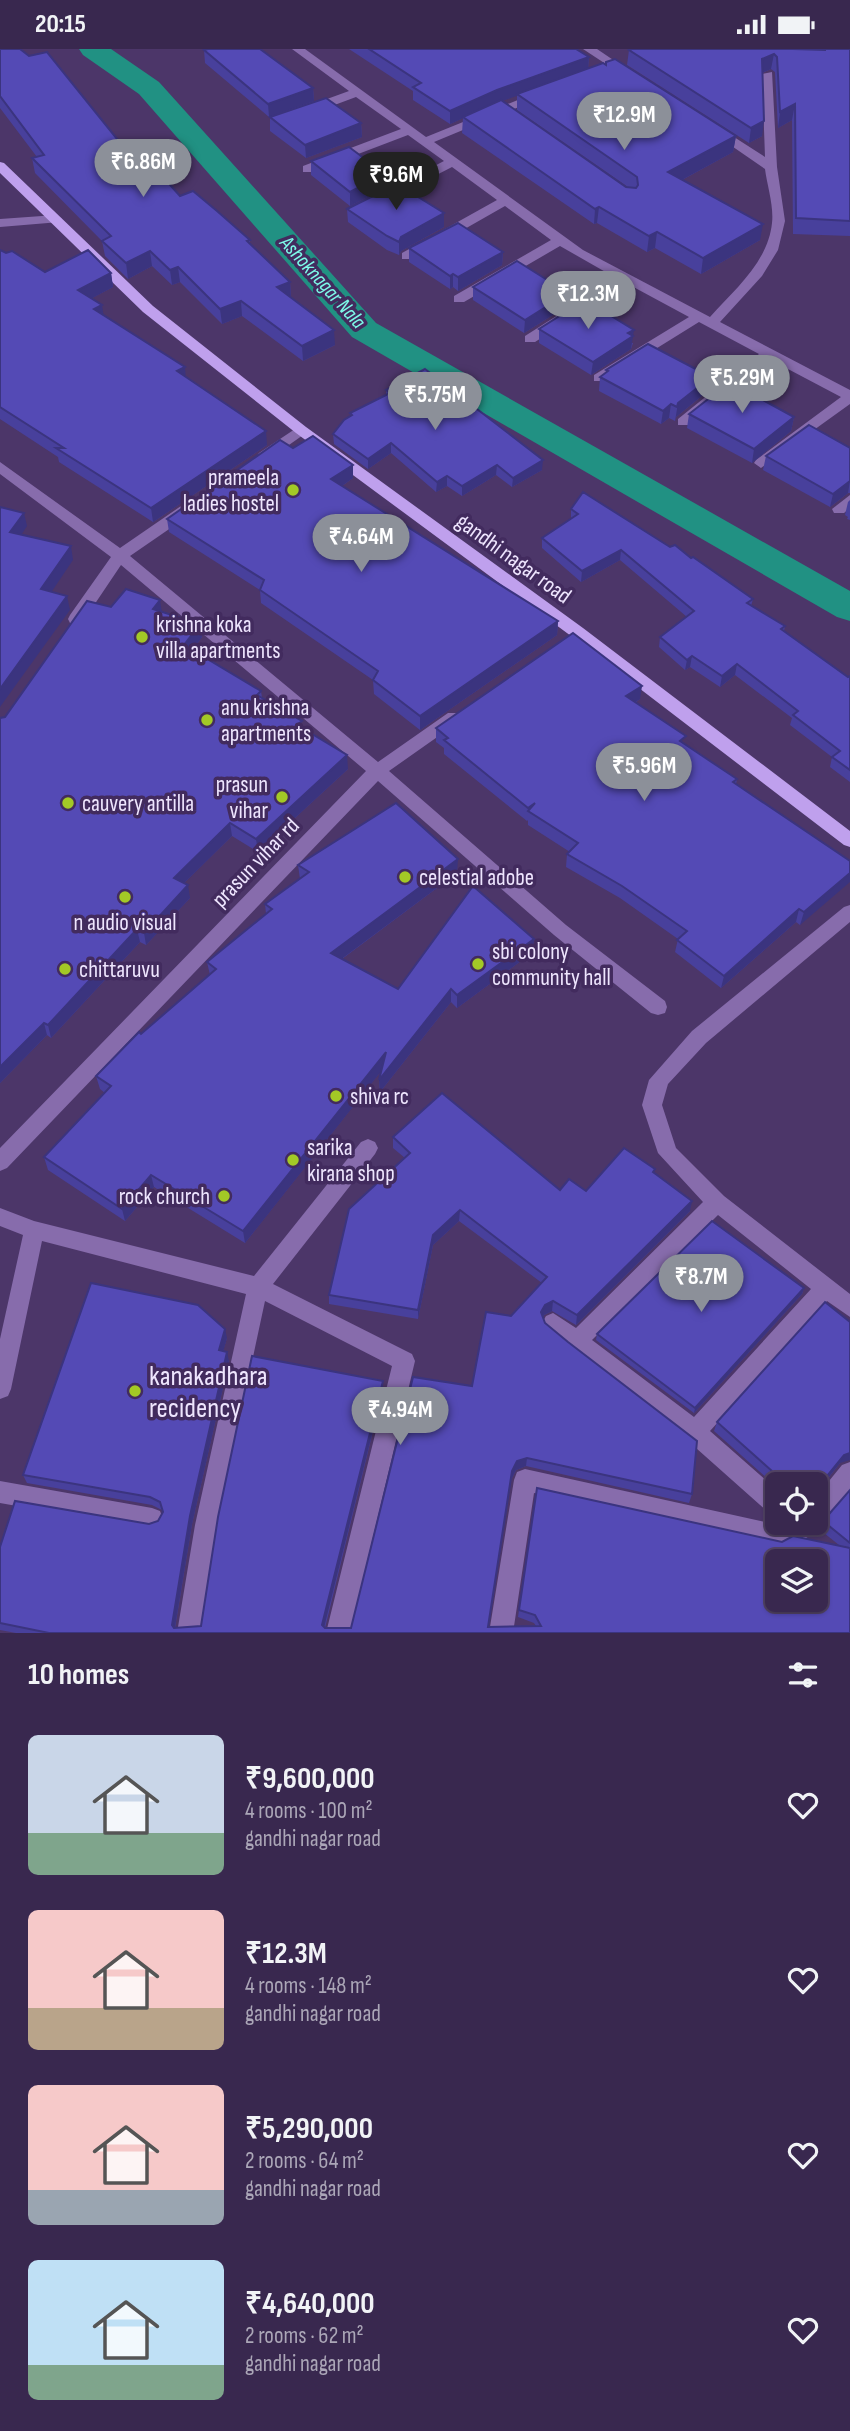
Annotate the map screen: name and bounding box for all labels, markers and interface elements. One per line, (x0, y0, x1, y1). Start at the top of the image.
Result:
text: 20:15 (35, 9, 86, 40)
pin: ₹12.9M (567, 92, 681, 152)
text: ₹12.9M (593, 101, 655, 129)
pin: ₹6.86M (86, 139, 200, 199)
text: ₹6.86M (110, 148, 176, 176)
pin: ₹9.6M (347, 153, 445, 212)
text: ₹9.6M (369, 161, 423, 189)
water label: Ashoknagar Nala (274, 230, 371, 334)
pin: ₹12.3M (531, 271, 645, 331)
text: ₹12.3M (557, 280, 619, 308)
pin: ₹5.29M (685, 355, 799, 415)
text: ₹5.29M (710, 364, 774, 392)
pin: ₹5.75M (378, 373, 492, 432)
text: ₹5.75M (404, 381, 466, 409)
place label: prameela ladies hostel (183, 464, 279, 518)
marker: prameela ladies hostel (285, 482, 301, 498)
street label: gandhi nagar road (450, 508, 577, 610)
pin: ₹4.64M (304, 515, 418, 574)
text: ₹4.64M (329, 523, 393, 551)
place label: krishna koka villa apartments (156, 611, 280, 665)
marker: krishna koka villa apartments (134, 629, 150, 645)
place label: anu krishna apartments (221, 694, 311, 748)
marker: anu krishna apartments (199, 712, 215, 728)
pin: ₹5.96M (587, 743, 701, 803)
text: ₹5.96M (612, 752, 676, 780)
place label: prasun vihar (216, 771, 268, 825)
marker: prasun vihar (274, 789, 290, 805)
place label: cauvery antilla (82, 790, 194, 818)
marker: cauvery antilla (60, 795, 76, 811)
street label: prasun vihar rd (206, 812, 305, 913)
place label: celestial adobe (419, 864, 534, 892)
marker: celestial adobe (397, 869, 413, 885)
marker: n audio visual (117, 889, 133, 905)
place label: n audio visual (73, 909, 177, 937)
place label: sbi colony community hall (492, 938, 611, 992)
place label: chittaruvu (79, 956, 160, 984)
marker: sbi colony community hall (470, 956, 486, 972)
marker: chittaruvu (57, 961, 73, 977)
place label: shiva rc (350, 1083, 409, 1111)
marker: shiva rc (328, 1088, 344, 1104)
place label: sarika kirana shop (307, 1134, 395, 1188)
marker: sarika kirana shop (285, 1152, 301, 1168)
place label: rock church (119, 1183, 210, 1211)
marker: rock church (216, 1188, 232, 1204)
pin: ₹8.7M (652, 1255, 750, 1314)
text: ₹8.7M (675, 1263, 727, 1291)
place label: kanakadhara recidency (149, 1360, 268, 1425)
marker: kanakadhara recidency (127, 1383, 143, 1399)
pin: ₹4.94M (343, 1387, 457, 1447)
text: ₹4.94M (368, 1396, 432, 1424)
map controls (765, 1472, 828, 1612)
button: locate (765, 1472, 828, 1535)
button: layers (765, 1549, 828, 1612)
icon: filters (784, 1656, 822, 1694)
text: 10 homes (28, 1657, 129, 1693)
text: ₹9,600,000 (245, 1761, 375, 1797)
icon: home (84, 1763, 168, 1847)
icon: heart (784, 1786, 822, 1824)
text: 4 rooms · 100 m² (245, 1797, 373, 1825)
text: gandhi nagar road (245, 1825, 381, 1853)
text: ₹12.3M (245, 1936, 327, 1972)
icon: home (84, 1938, 168, 2022)
icon: heart (784, 1961, 822, 1999)
text: 4 rooms · 148 m² (245, 1972, 372, 2000)
text: gandhi nagar road (245, 2000, 381, 2028)
text: ₹5,290,000 (245, 2111, 373, 2147)
icon: home (84, 2113, 168, 2197)
icon: heart (784, 2136, 822, 2174)
text: 2 rooms · 64 m² (245, 2147, 364, 2175)
text: gandhi nagar road (245, 2175, 381, 2203)
text: ₹4,640,000 (245, 2286, 375, 2322)
icon: home (84, 2288, 168, 2372)
icon: heart (784, 2311, 822, 2349)
text: 2 rooms · 62 m² (245, 2322, 364, 2350)
text: gandhi nagar road (245, 2350, 381, 2378)

